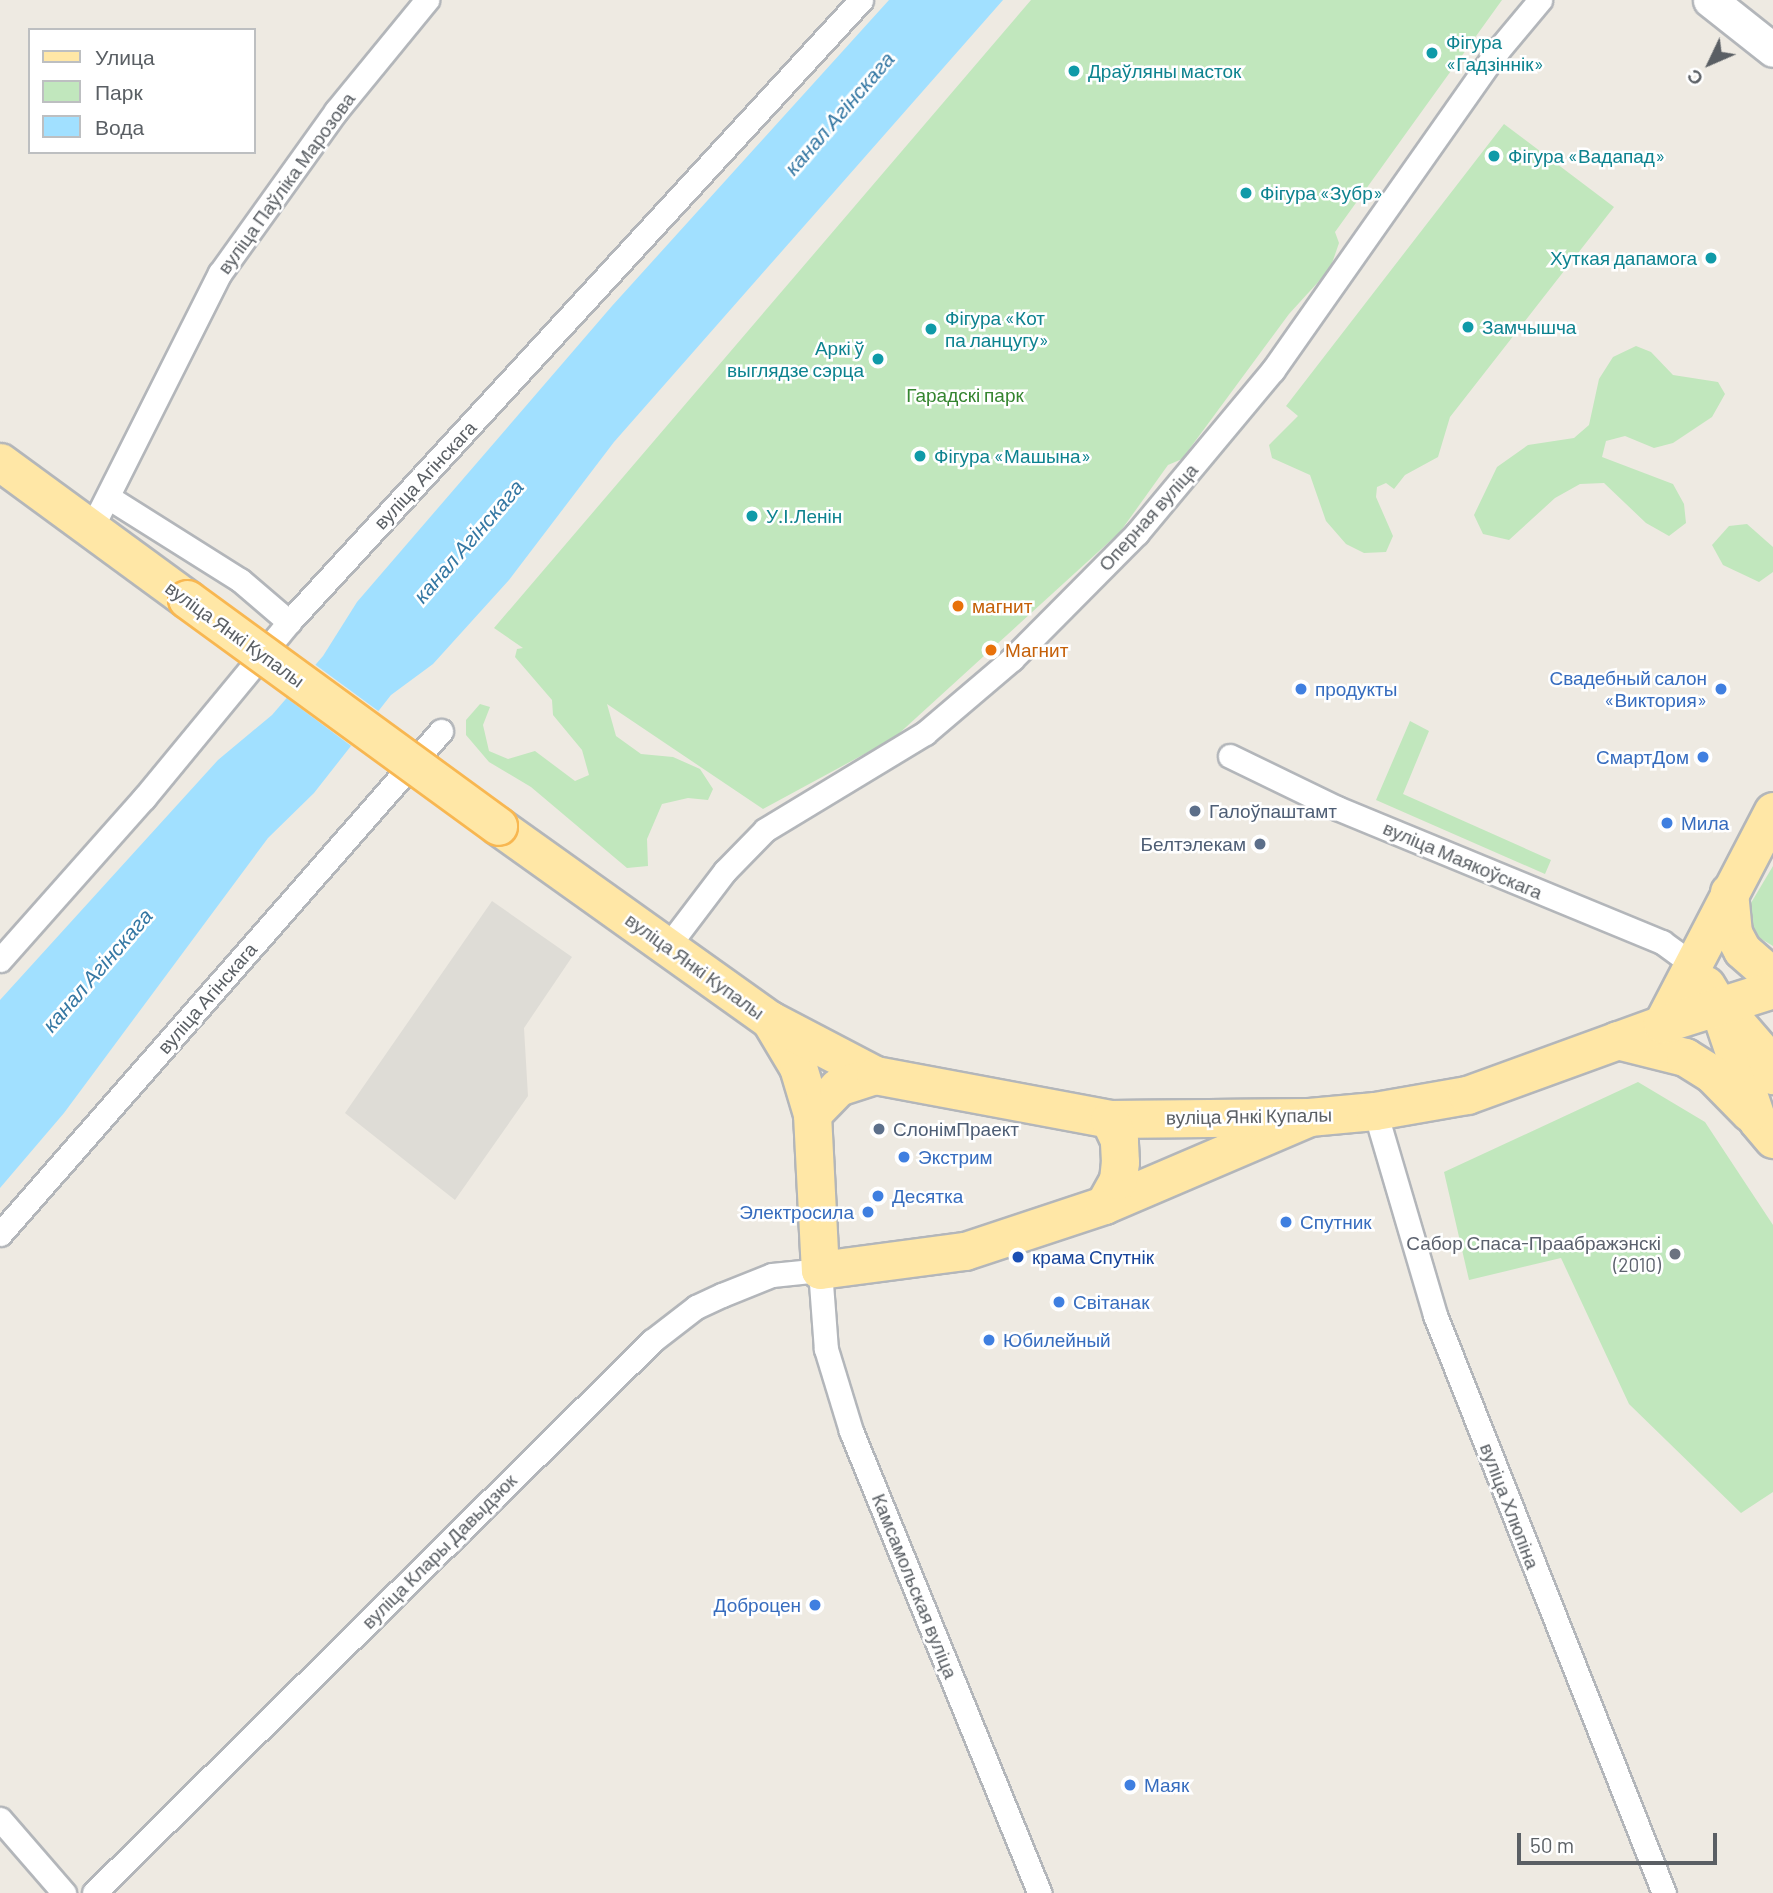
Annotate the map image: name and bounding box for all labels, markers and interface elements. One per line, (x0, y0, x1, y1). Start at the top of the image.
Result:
legend (28, 28, 256, 154)
north arrow (1675, 28, 1745, 98)
place label: Фігура «Гадзіннік» (1446, 31, 1544, 75)
text: Улица (95, 44, 155, 69)
marker: Фігура «Гадзіннік» (1424, 45, 1440, 61)
water label: канал Агінскага (779, 46, 899, 180)
place label: Драўляны масток (1088, 60, 1241, 82)
marker: Драўляны масток (1066, 63, 1082, 79)
text: С (1681, 65, 1708, 91)
text: Парк (95, 79, 143, 104)
street label: вуліца Паўліка Марозова (213, 88, 359, 278)
text: Вода (95, 114, 144, 139)
place label: Фігура «Вадапад» (1508, 145, 1665, 167)
marker: Фігура «Вадапад» (1486, 148, 1502, 164)
place label: Фігура «Зубр» (1260, 182, 1383, 204)
marker: Фігура «Зубр» (1238, 185, 1254, 201)
place label: Хуткая дапамога (1550, 247, 1697, 269)
marker: Хуткая дапамога (1703, 250, 1719, 266)
place label: Фігура «Кот па ланцугу» (945, 307, 1049, 351)
place label: Замчышча (1482, 316, 1576, 338)
marker: Замчышча (1460, 319, 1476, 335)
marker: Фігура «Кот па ланцугу» (923, 321, 939, 337)
place label: Аркі ў выглядзе сэрца (727, 337, 864, 381)
marker: Аркі ў выглядзе сэрца (870, 351, 886, 367)
park label: Гарадскі парк (906, 384, 1024, 406)
street label: вуліца Агінскага (369, 416, 481, 534)
place label: Фігура «Машына» (934, 445, 1091, 467)
marker: Фігура «Машына» (912, 448, 928, 464)
street label: Оперная вуліца (1094, 459, 1202, 575)
water label: канал Агінскага (408, 474, 528, 608)
place label: У.І.Ленін (766, 505, 842, 527)
marker: У.І.Ленін (744, 508, 760, 524)
street label: вуліца Янкі Купалы (161, 576, 309, 692)
place label: магнит (972, 595, 1032, 617)
marker: магнит (950, 598, 966, 614)
place label: Магнит (1005, 639, 1068, 661)
marker: Магнит (983, 642, 999, 658)
place label: Свадебный салон «Виктория» (1550, 667, 1707, 711)
place label: продукты (1315, 678, 1397, 700)
marker: продукты (1293, 681, 1309, 697)
marker: Свадебный салон «Виктория» (1713, 681, 1729, 697)
place label: СмартДом (1596, 746, 1689, 768)
marker: СмартДом (1695, 749, 1711, 765)
place label: Галоўпаштамт (1209, 800, 1337, 822)
marker: Галоўпаштамт (1187, 803, 1203, 819)
place label: Мила (1681, 812, 1729, 834)
marker: Мила (1659, 815, 1675, 831)
street label: вуліца Маякоўскага (1380, 816, 1546, 904)
place label: Белтэлекам (1141, 833, 1246, 855)
marker: Белтэлекам (1252, 836, 1268, 852)
water label: канал Агінскага (37, 903, 157, 1037)
street label: вуліца Янкі Купалы (621, 908, 769, 1024)
street label: вуліца Агінскага (153, 938, 261, 1058)
street label: вуліца Янкі Купалы (1166, 1103, 1332, 1129)
place label: СлонімПраект (893, 1118, 1019, 1140)
marker: СлонімПраект (871, 1121, 887, 1137)
place label: Экстрим (918, 1146, 993, 1168)
marker: Экстрим (896, 1149, 912, 1165)
place label: Десятка (892, 1185, 963, 1207)
marker: Десятка (870, 1188, 886, 1204)
place label: Электросила (739, 1201, 854, 1223)
marker: Электросила (860, 1204, 876, 1220)
place label: Спутник (1300, 1211, 1372, 1233)
marker: Спутник (1278, 1214, 1294, 1230)
place label: Сабор Спаса-Праабражэнскі (2010) (1406, 1232, 1661, 1276)
place label: крама Спутнік (1032, 1246, 1154, 1268)
marker: Сабор Спаса-Праабражэнскі (2010) (1667, 1246, 1683, 1262)
marker: крама Спутнік (1010, 1249, 1026, 1265)
place label: Світанак (1073, 1291, 1149, 1313)
marker: Світанак (1051, 1294, 1067, 1310)
place label: Юбилейный (1003, 1329, 1111, 1351)
marker: Юбилейный (981, 1332, 997, 1348)
street label: вуліца Хлюпіна (1476, 1440, 1544, 1572)
street label: вуліца Клары Давыдзюк (357, 1469, 521, 1633)
street label: Камсамольская вуліца (867, 1490, 963, 1682)
place label: Доброцен (714, 1594, 801, 1616)
marker: Доброцен (807, 1597, 823, 1613)
place label: Маяк (1144, 1774, 1189, 1796)
marker: Маяк (1122, 1777, 1138, 1793)
scale bar (1521, 1820, 1720, 1864)
text: 50 m (1530, 1832, 1574, 1857)

